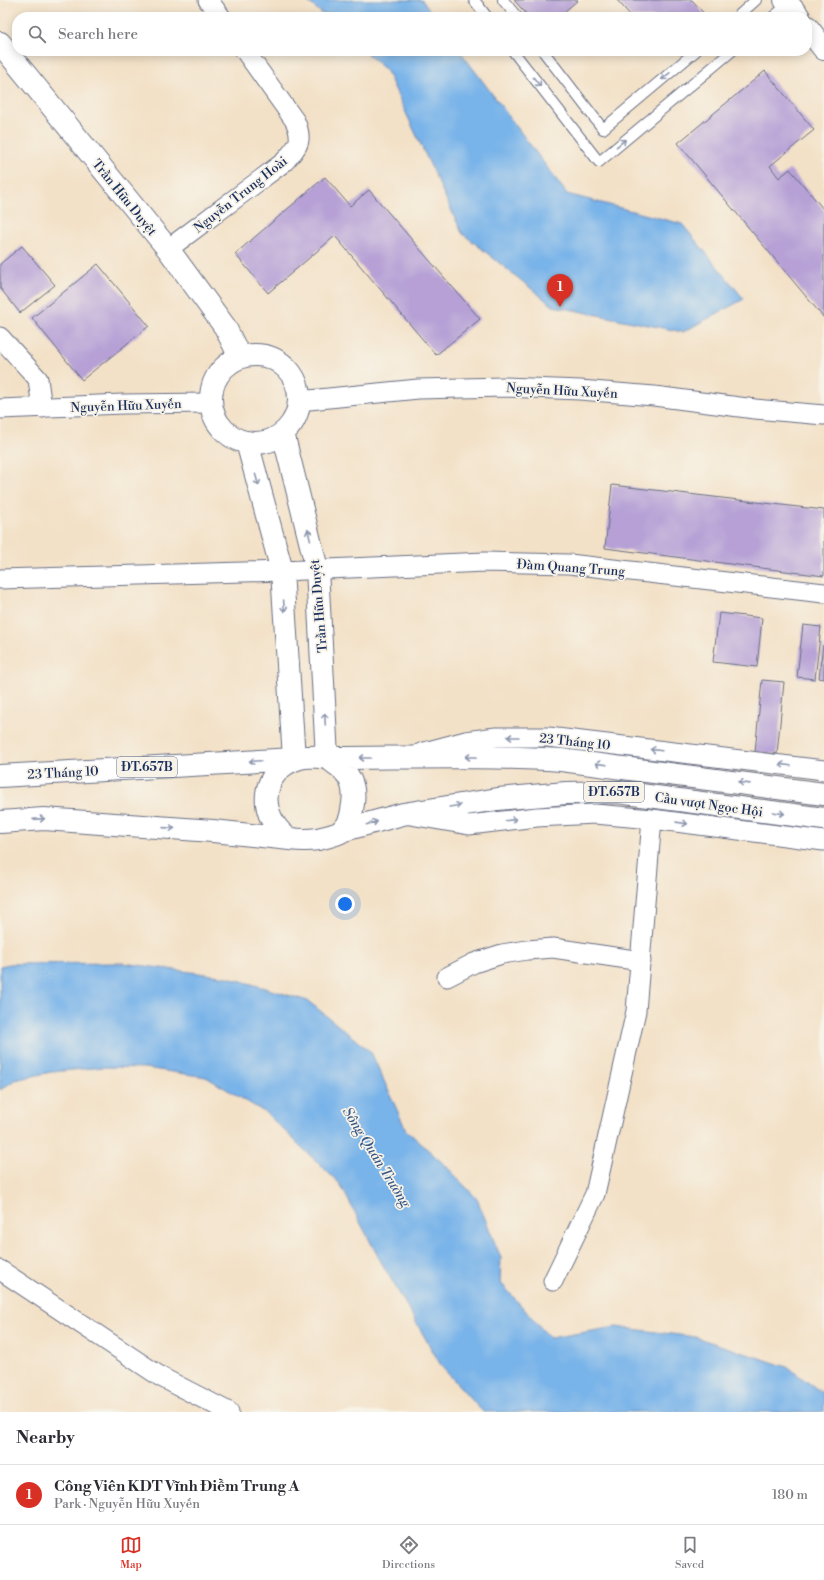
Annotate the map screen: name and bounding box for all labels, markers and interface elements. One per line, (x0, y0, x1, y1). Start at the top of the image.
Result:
search box (12, 12, 812, 56)
icon: search (26, 23, 48, 45)
text: Search here (58, 25, 138, 44)
one-way arrow (661, 72, 672, 81)
one-way arrow (533, 76, 541, 87)
one-way arrow (616, 139, 626, 148)
street label: Nguyễn Trung Hoài (191, 153, 291, 236)
street label: Trần Hữu Duyệt (88, 156, 160, 239)
pin: 1 (547, 274, 573, 307)
street label: Nguyễn Hữu Xuyến (506, 380, 618, 402)
street label: Nguyễn Hữu Xuyến (70, 396, 182, 416)
one-way arrow (254, 473, 261, 486)
one-way arrow (304, 528, 312, 541)
street label: Đàm Quang Trung (516, 556, 626, 580)
street label: Trần Hữu Duyệt (307, 558, 331, 653)
one-way arrow (281, 599, 288, 612)
one-way arrow (322, 713, 329, 726)
street label: 23 Tháng 10 (539, 730, 612, 754)
one-way arrow (507, 733, 520, 741)
one-way arrow (650, 746, 663, 754)
one-way arrow (465, 753, 478, 761)
one-way arrow (359, 754, 372, 762)
road number: ĐT.657B (117, 757, 177, 777)
one-way arrow (249, 758, 262, 765)
one-way arrow (595, 760, 608, 768)
one-way arrow (779, 761, 792, 769)
street label: 23 Tháng 10 (27, 763, 100, 783)
one-way arrow (738, 779, 751, 787)
road number: ĐT.657B (584, 782, 644, 802)
street label: Cầu vượt Ngọc Hội (654, 789, 764, 820)
one-way arrow (449, 801, 462, 809)
one-way arrow (772, 809, 785, 817)
one-way arrow (32, 816, 45, 823)
one-way arrow (504, 816, 517, 824)
one-way arrow (365, 819, 378, 826)
one-way arrow (675, 819, 688, 827)
one-way arrow (162, 824, 175, 831)
your location (335, 894, 355, 914)
water label: Sông Quán Trường (338, 1104, 415, 1212)
text: Nearby (16, 1427, 75, 1449)
text: Công Viên KDT Vĩnh Điềm Trung A (54, 1477, 299, 1496)
text: 1 (26, 1487, 32, 1503)
text: 180 m (772, 1487, 808, 1503)
text: Park · Nguyễn Hữu Xuyến (54, 1496, 200, 1512)
tab: Map (120, 1534, 142, 1572)
tab: Directions (382, 1534, 435, 1572)
tab: Saved (675, 1534, 704, 1572)

